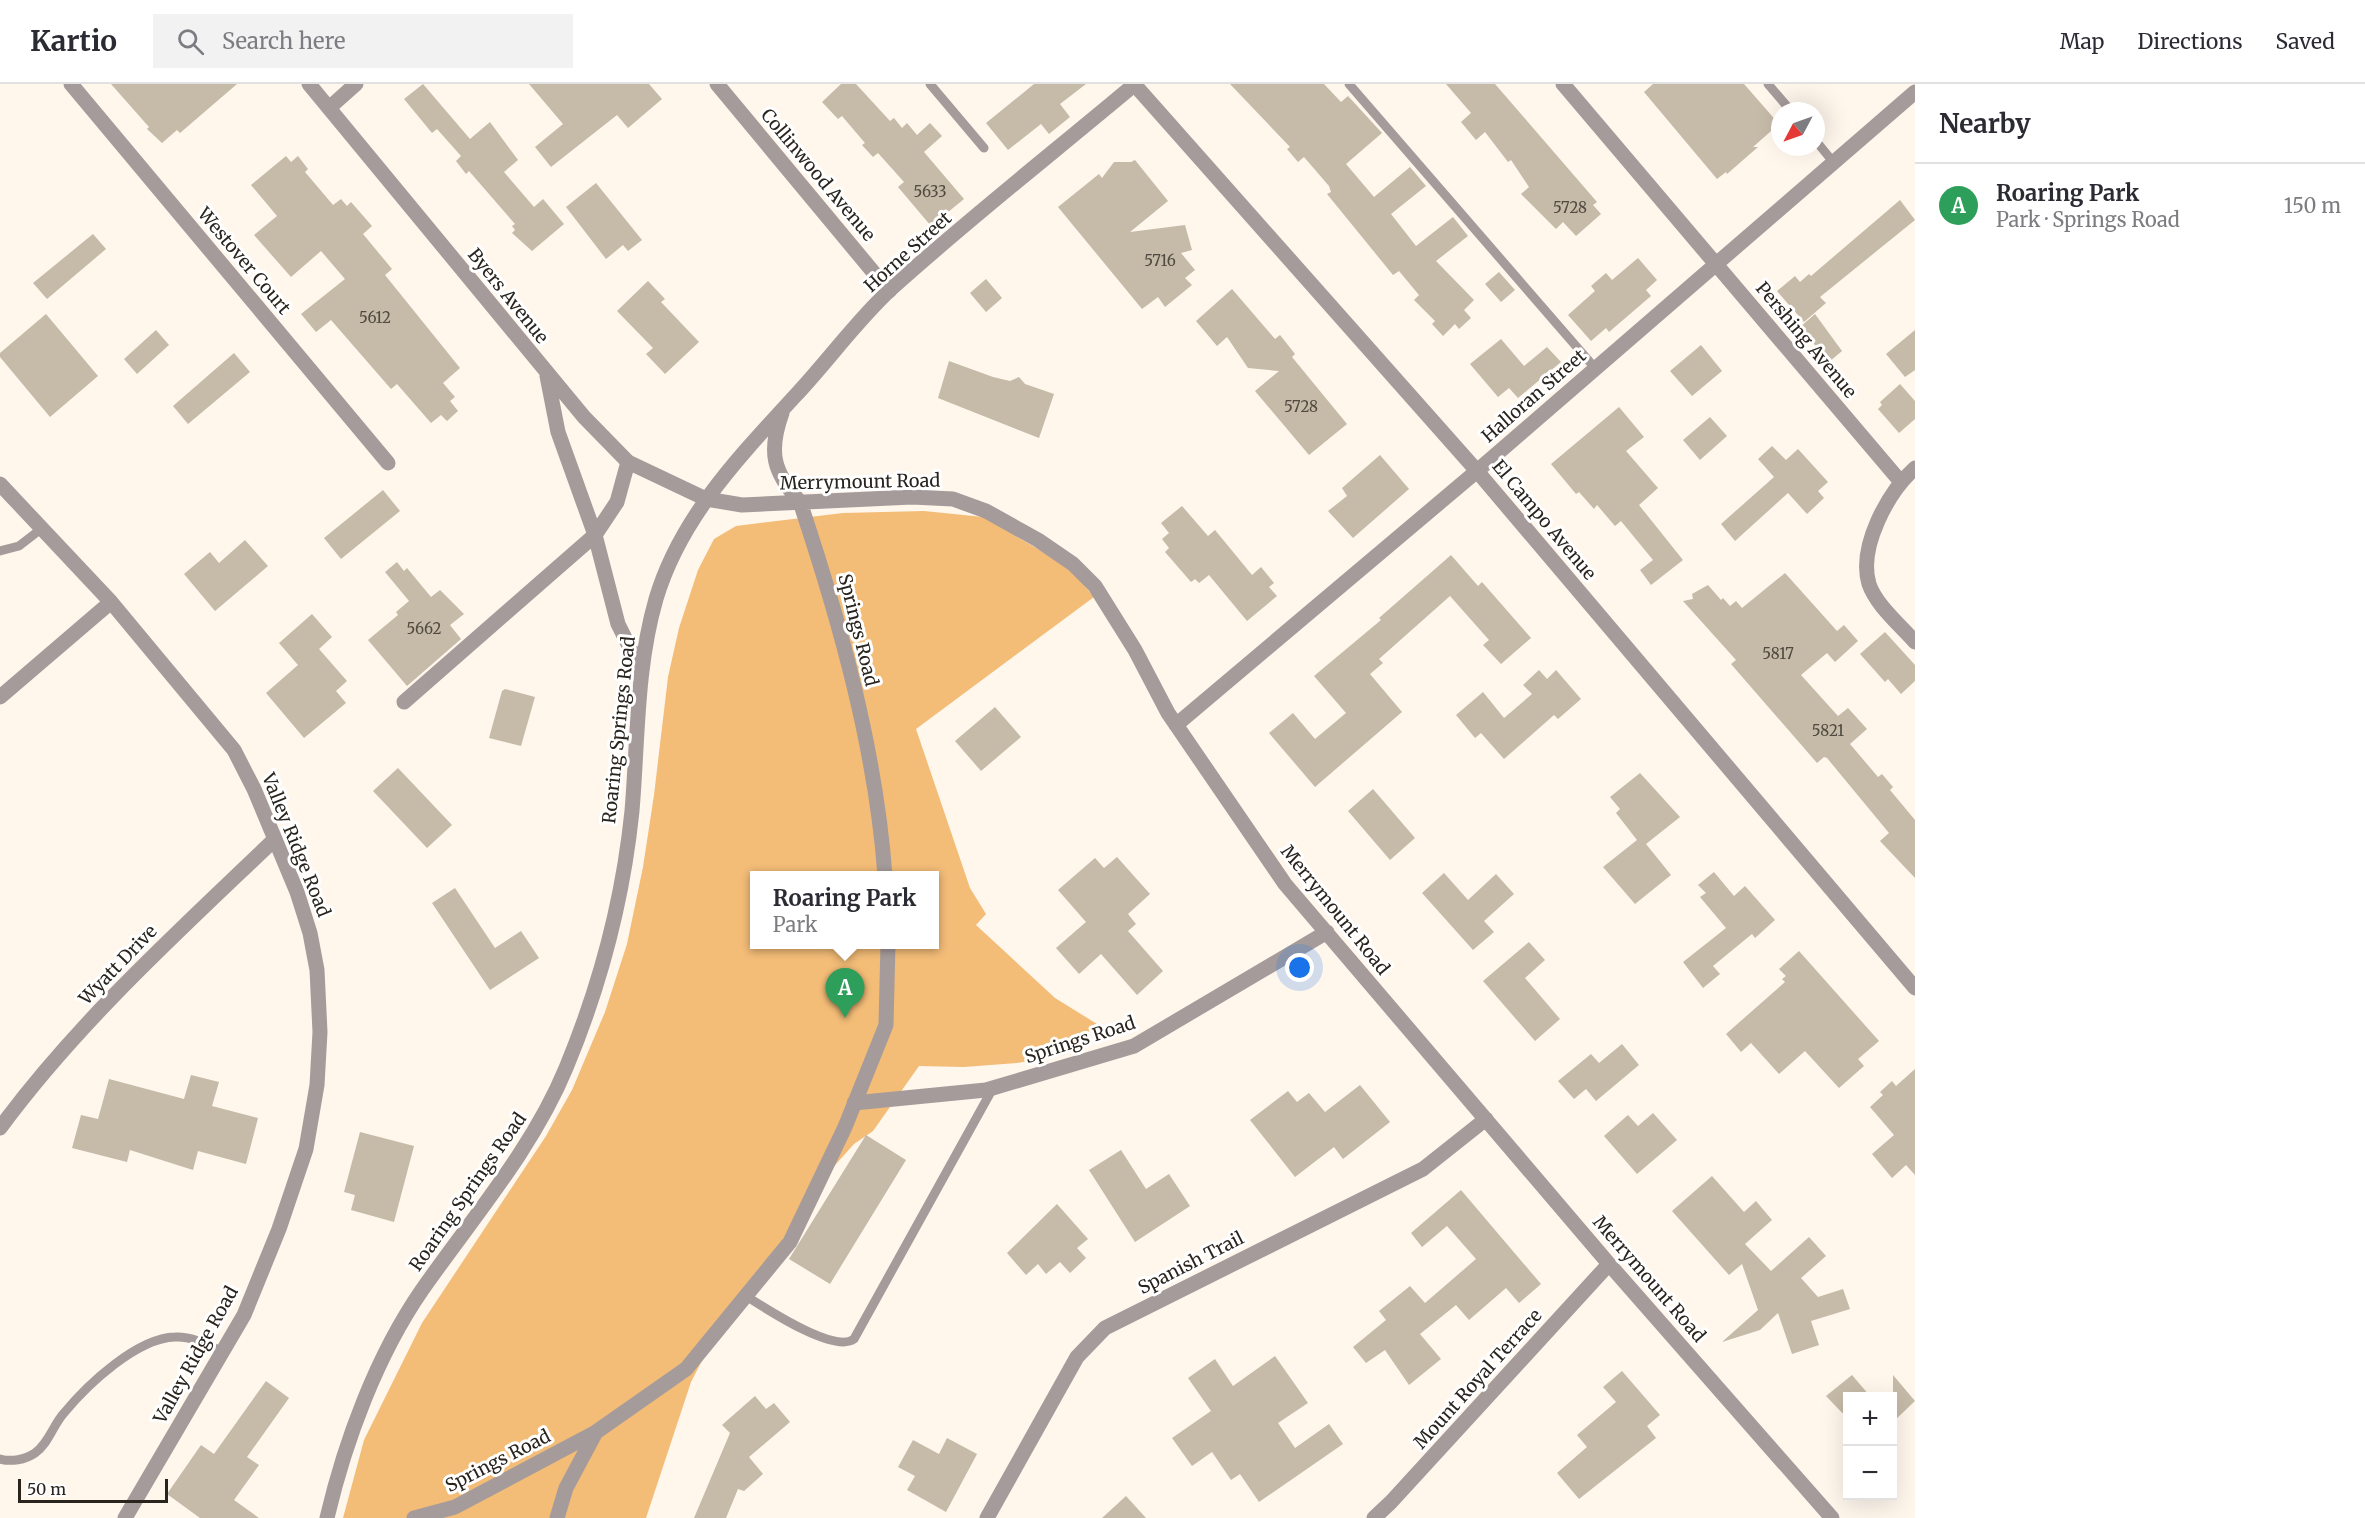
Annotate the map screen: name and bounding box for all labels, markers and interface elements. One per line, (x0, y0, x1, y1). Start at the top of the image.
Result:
search box (153, 14, 573, 68)
text: Kartio (30, 23, 117, 59)
icon: search (174, 25, 207, 58)
text: Search here (222, 27, 345, 55)
text: Map (2060, 28, 2104, 55)
text: Directions (2137, 28, 2242, 55)
text: Saved (2275, 28, 2335, 55)
north arrow (1771, 102, 1825, 156)
street label: Collinwood Avenue (756, 104, 880, 246)
text: Nearby (1939, 107, 2031, 140)
text: Roaring Park (1996, 179, 2139, 207)
house number: 5633 (913, 182, 947, 201)
text: A (1951, 193, 1966, 218)
text: 150 m (2284, 193, 2341, 218)
house number: 5728 (1553, 198, 1587, 217)
street label: Westover Court (192, 202, 296, 319)
street label: Horne Street (859, 206, 956, 297)
text: Park · Springs Road (1996, 207, 2180, 232)
street label: Byers Avenue (463, 243, 554, 348)
house number: 5716 (1144, 251, 1176, 270)
street label: Pershing Avenue (1751, 277, 1862, 403)
house number: 5612 (359, 308, 391, 327)
street label: Halloran Street (1477, 344, 1591, 447)
house number: 5728 (1284, 397, 1318, 416)
street label: El Campo Avenue (1487, 455, 1601, 585)
street label: Merrymount Road (780, 469, 940, 494)
street label: Springs Road (833, 571, 884, 689)
house number: 5662 (407, 619, 442, 638)
street label: Roaring Springs Road (597, 635, 640, 825)
house number: 5817 (1762, 644, 1794, 663)
house number: 5821 (1812, 721, 1844, 740)
street label: Valley Ridge Road (257, 768, 336, 920)
street label: Merrymount Road (1276, 840, 1395, 979)
popup (750, 871, 939, 949)
text: Roaring Park (773, 884, 916, 912)
text: Park (773, 912, 817, 937)
street label: Wyatt Drive (73, 920, 162, 1010)
your location (1285, 953, 1314, 982)
pin: A (826, 968, 864, 1018)
street label: Springs Road (1022, 1011, 1138, 1068)
street label: Roaring Springs Road (404, 1108, 531, 1275)
street label: Merrymount Road (1588, 1211, 1711, 1347)
street label: Spanish Trail (1134, 1226, 1248, 1299)
street label: Valley Ridge Road (148, 1282, 243, 1428)
street label: Mount Royal Terrace (1409, 1304, 1547, 1453)
map controls (1843, 1392, 1897, 1500)
button: + (1843, 1392, 1897, 1446)
street label: Springs Road (441, 1424, 554, 1497)
button: − (1843, 1446, 1897, 1500)
scale bar (18, 1476, 168, 1504)
text: 50 m (27, 1479, 66, 1499)

